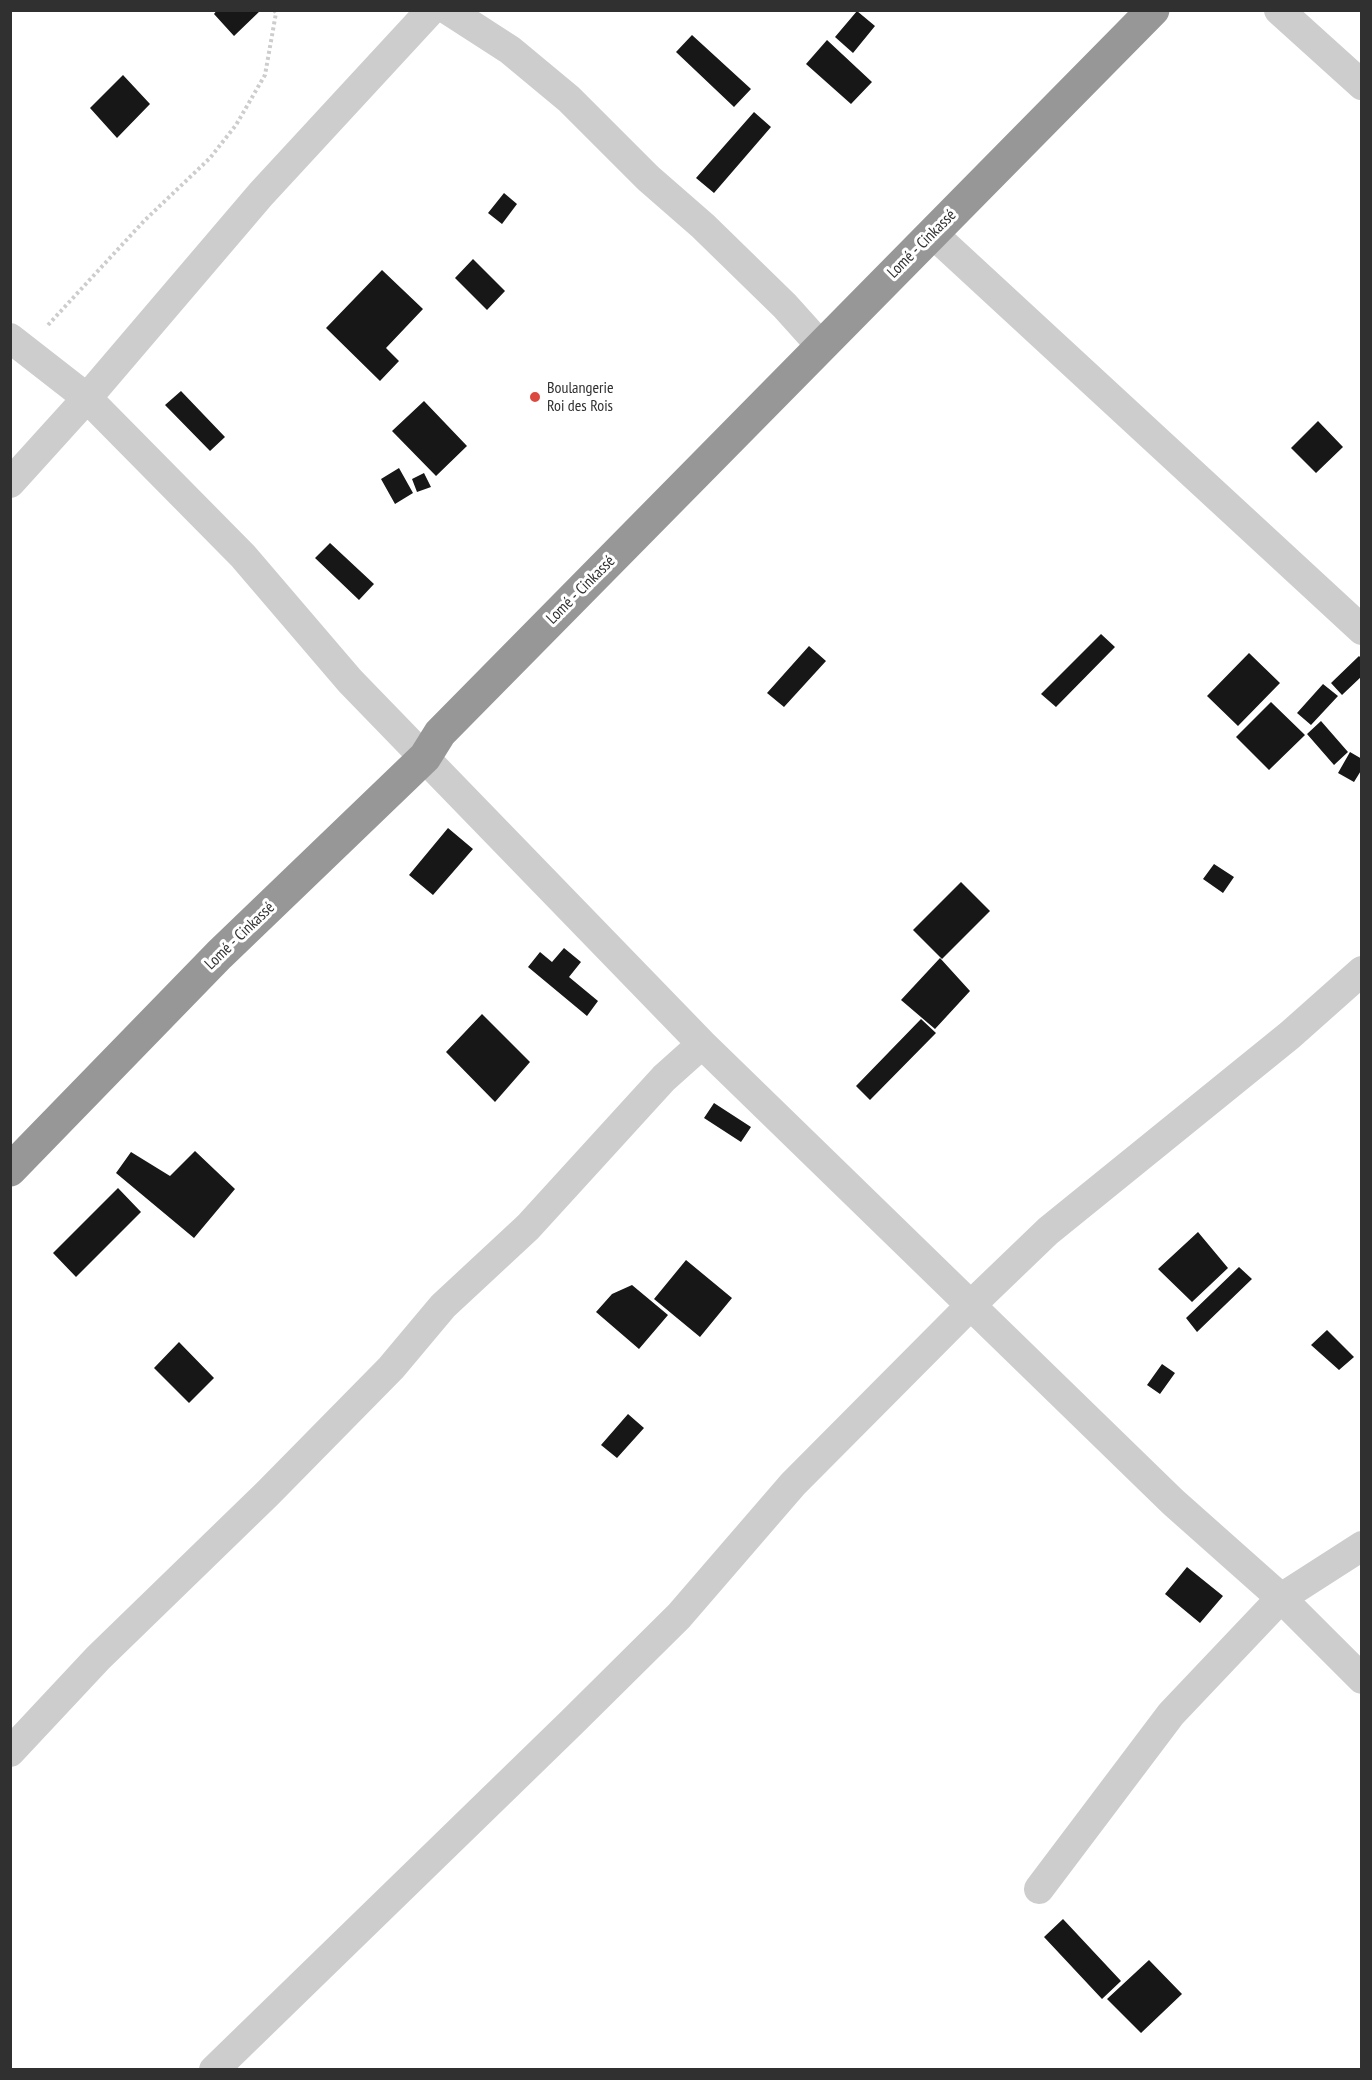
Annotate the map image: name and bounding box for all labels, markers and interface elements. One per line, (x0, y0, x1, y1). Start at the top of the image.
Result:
street label: Lomé - Cinkassé (884, 206, 960, 282)
place label: Boulangerie Roi des Rois (547, 378, 614, 416)
marker: Boulangerie Roi des Rois (528, 390, 542, 404)
street label: Lomé - Cinkassé (543, 552, 619, 628)
street label: Lomé - Cinkassé (201, 898, 279, 974)

